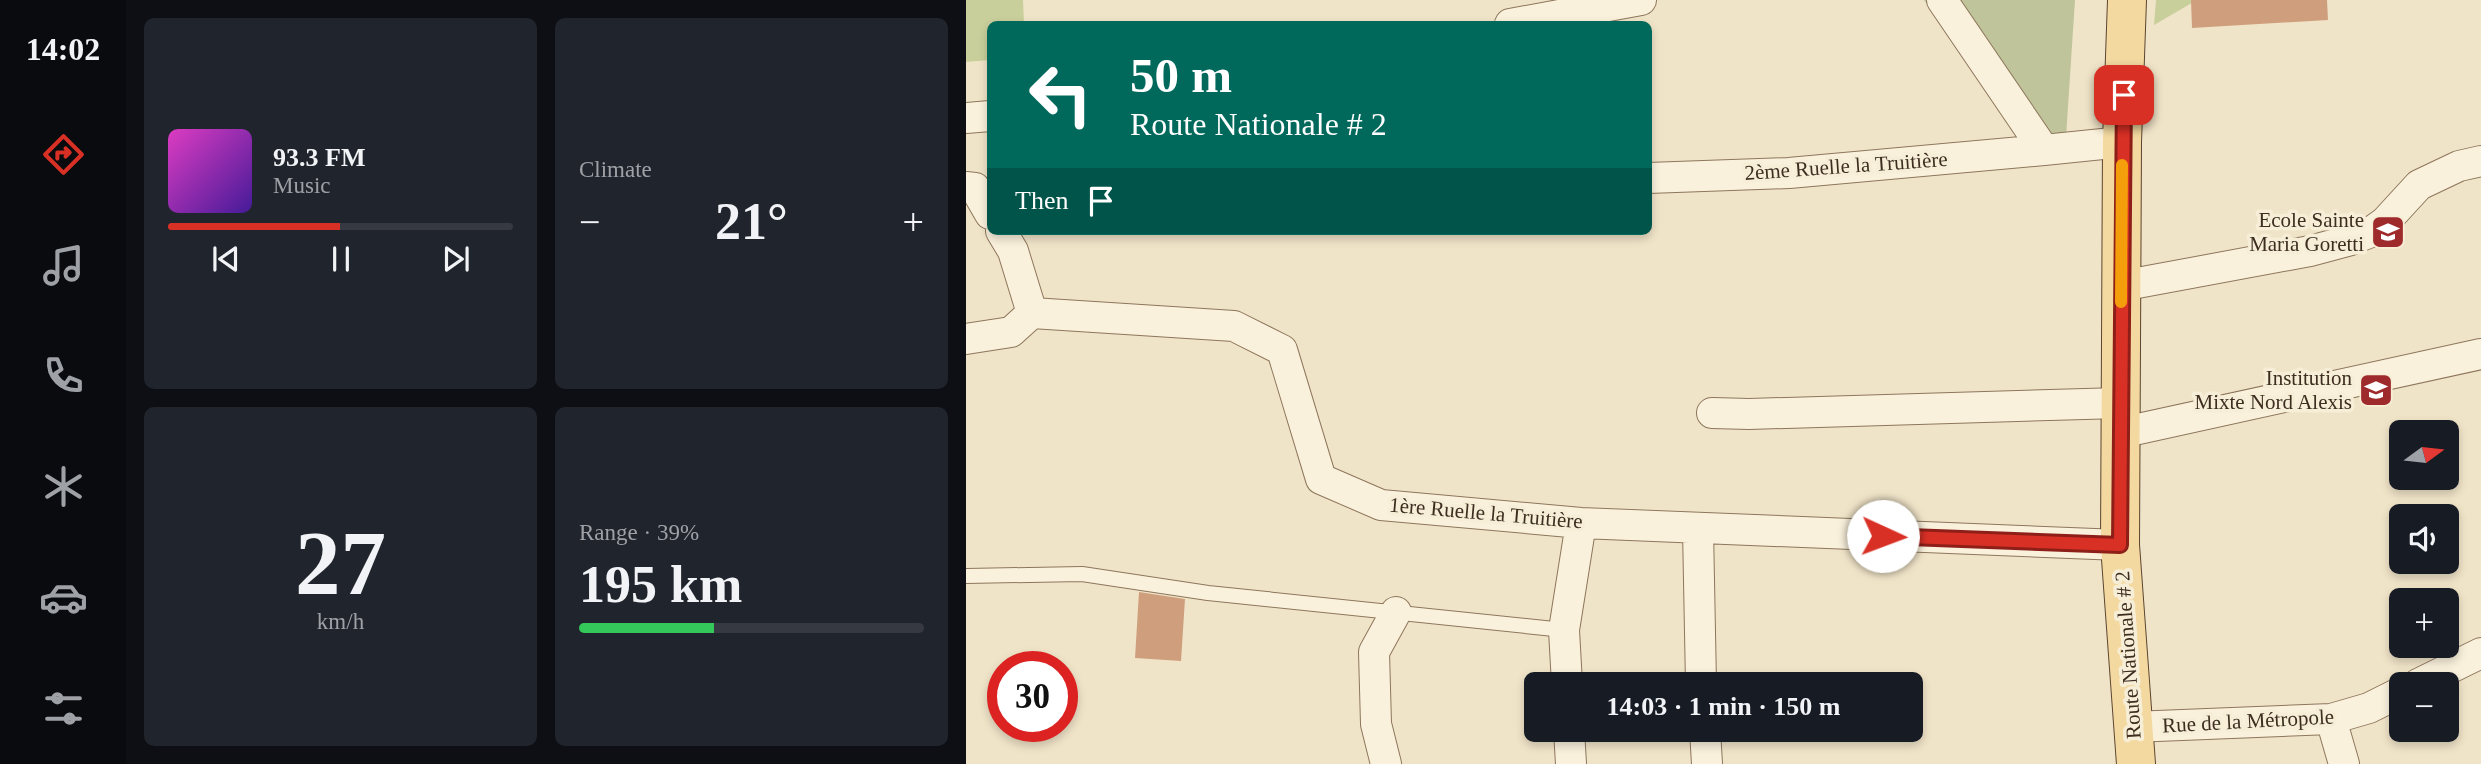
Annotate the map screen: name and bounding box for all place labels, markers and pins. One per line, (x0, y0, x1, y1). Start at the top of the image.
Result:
pin (2094, 65, 2154, 125)
place label: Ecole Sainte Maria Goretti (2249, 208, 2364, 256)
school or university icon: Ecole Sainte Maria Goretti (2369, 213, 2407, 251)
place label: Institution Mixte Nord Alexis (2195, 366, 2352, 414)
school or university icon: Institution Mixte Nord Alexis (2357, 371, 2395, 409)

